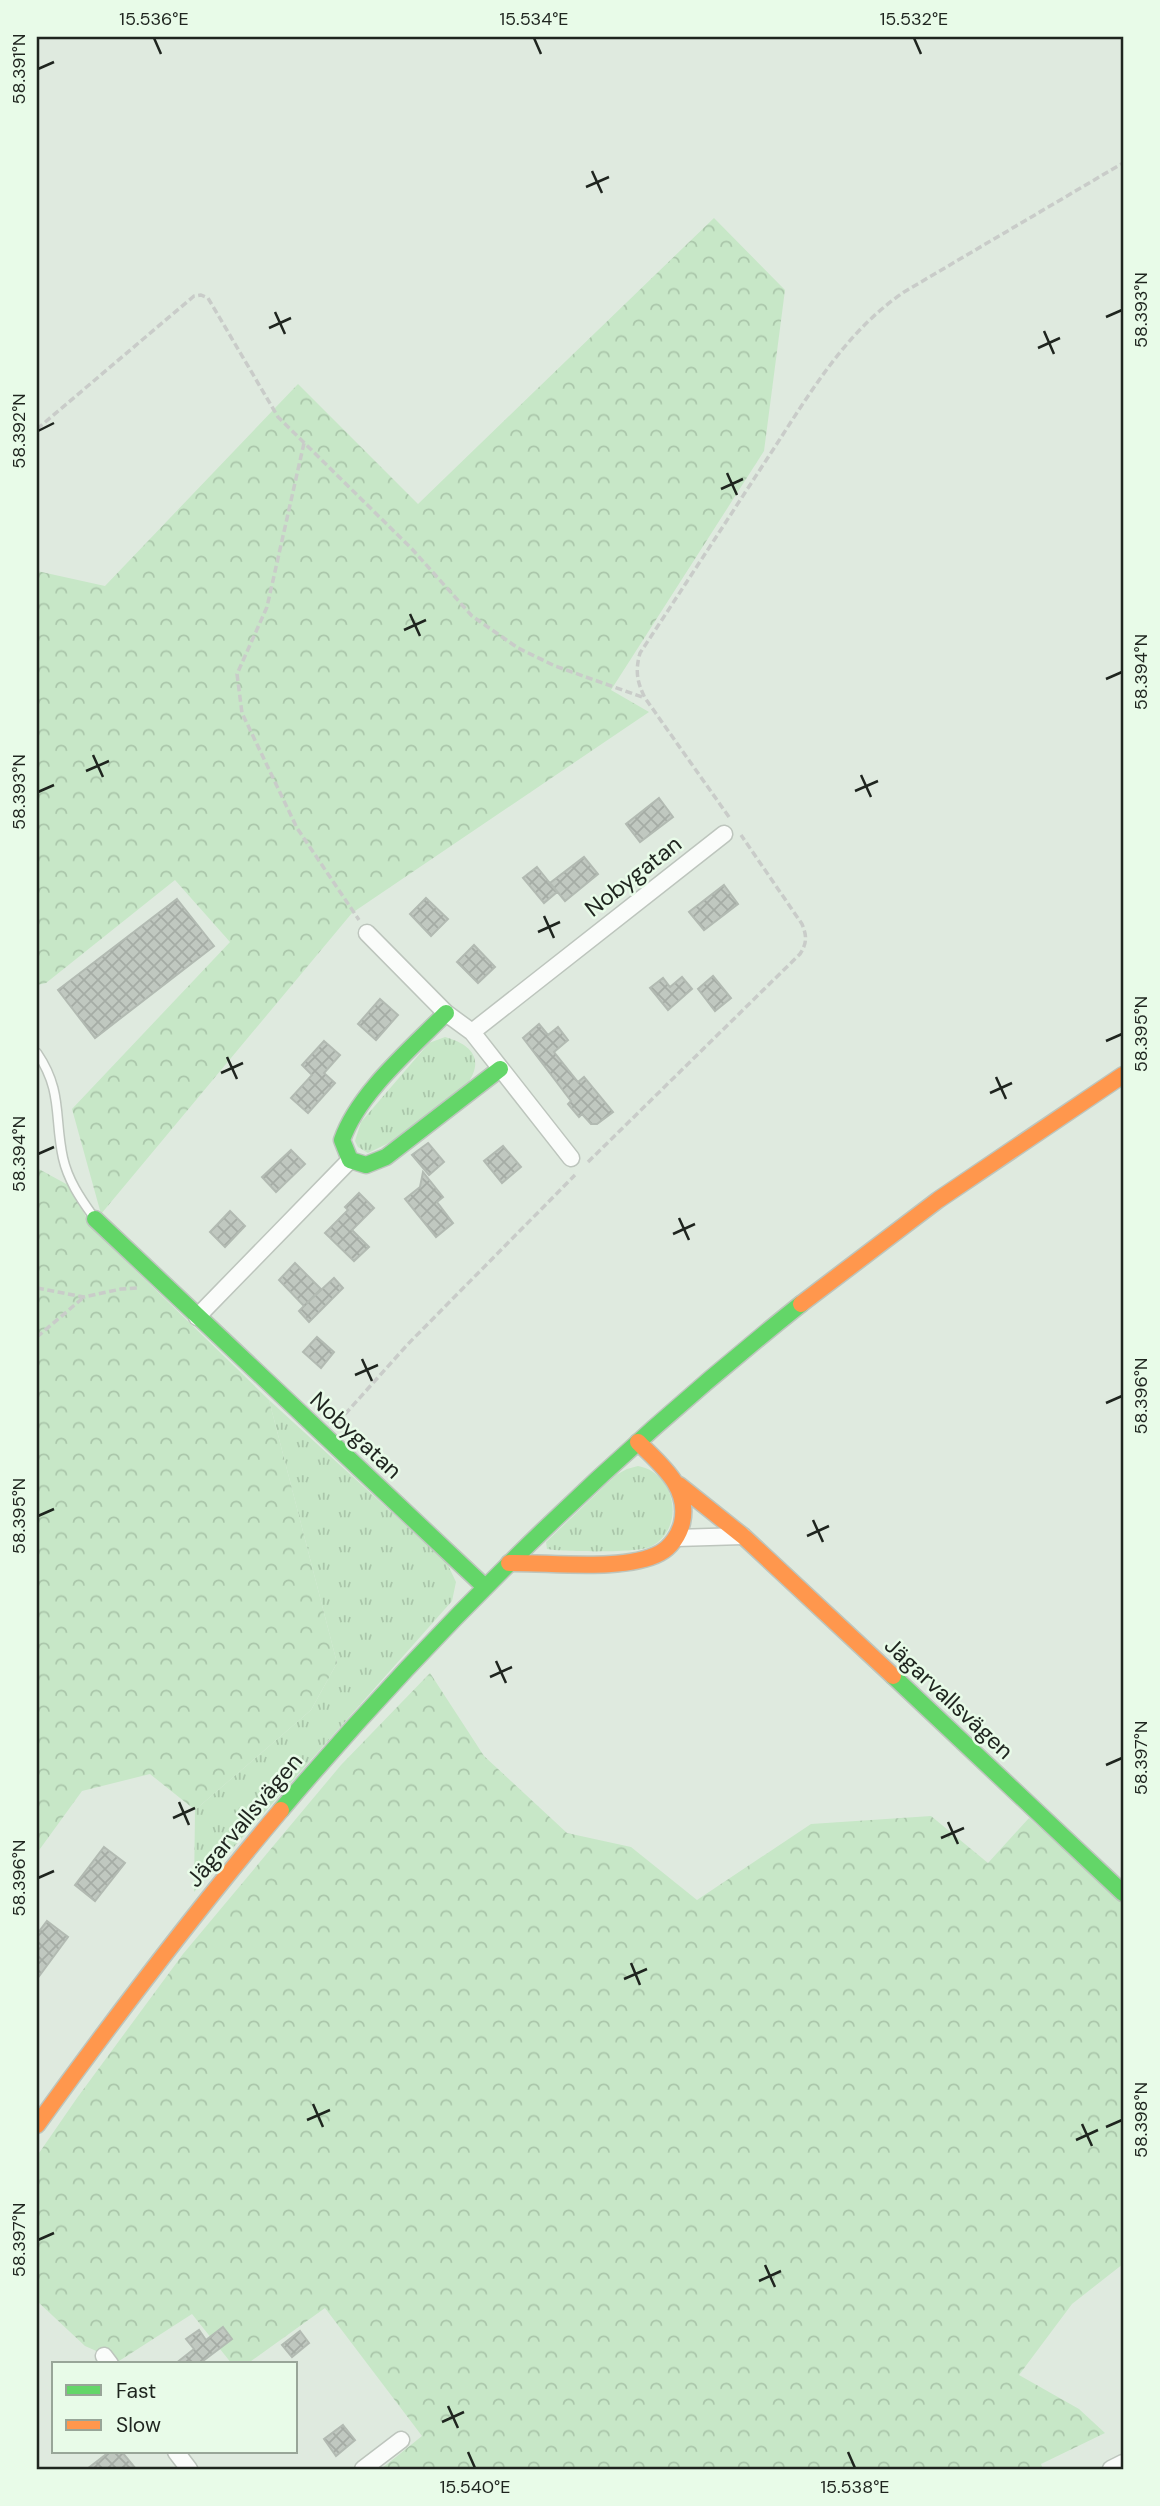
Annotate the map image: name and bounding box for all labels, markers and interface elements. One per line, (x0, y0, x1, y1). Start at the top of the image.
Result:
text: 15.536°E (119, 7, 189, 31)
text: 15.534°E (499, 7, 569, 31)
text: 15.532°E (880, 7, 948, 31)
text: 58.391°N (7, 34, 31, 104)
text: 58.393°N (1129, 272, 1153, 348)
text: 58.392°N (7, 393, 31, 469)
text: 58.394°N (1129, 634, 1153, 710)
text: 58.393°N (7, 754, 31, 830)
street label: Nobygatan (579, 829, 687, 923)
text: 58.395°N (1129, 996, 1153, 1072)
text: 58.394°N (7, 1116, 31, 1192)
text: 58.396°N (1129, 1358, 1153, 1434)
street label: Nobygatan (304, 1385, 408, 1485)
text: 58.395°N (7, 1478, 31, 1554)
street label: Jägarvallsvägen (878, 1630, 1020, 1766)
text: 58.397°N (1129, 1721, 1153, 1795)
street label: Jägarvallsvägen (179, 1747, 309, 1893)
text: 58.396°N (7, 1840, 31, 1916)
text: 58.398°N (1129, 2082, 1153, 2158)
text: 58.397°N (7, 2203, 31, 2277)
legend (52, 2362, 298, 2454)
text: Fast (116, 2377, 156, 2405)
text: Slow (116, 2411, 161, 2439)
text: 15.540°E (440, 2475, 510, 2499)
text: 15.538°E (820, 2475, 890, 2499)

